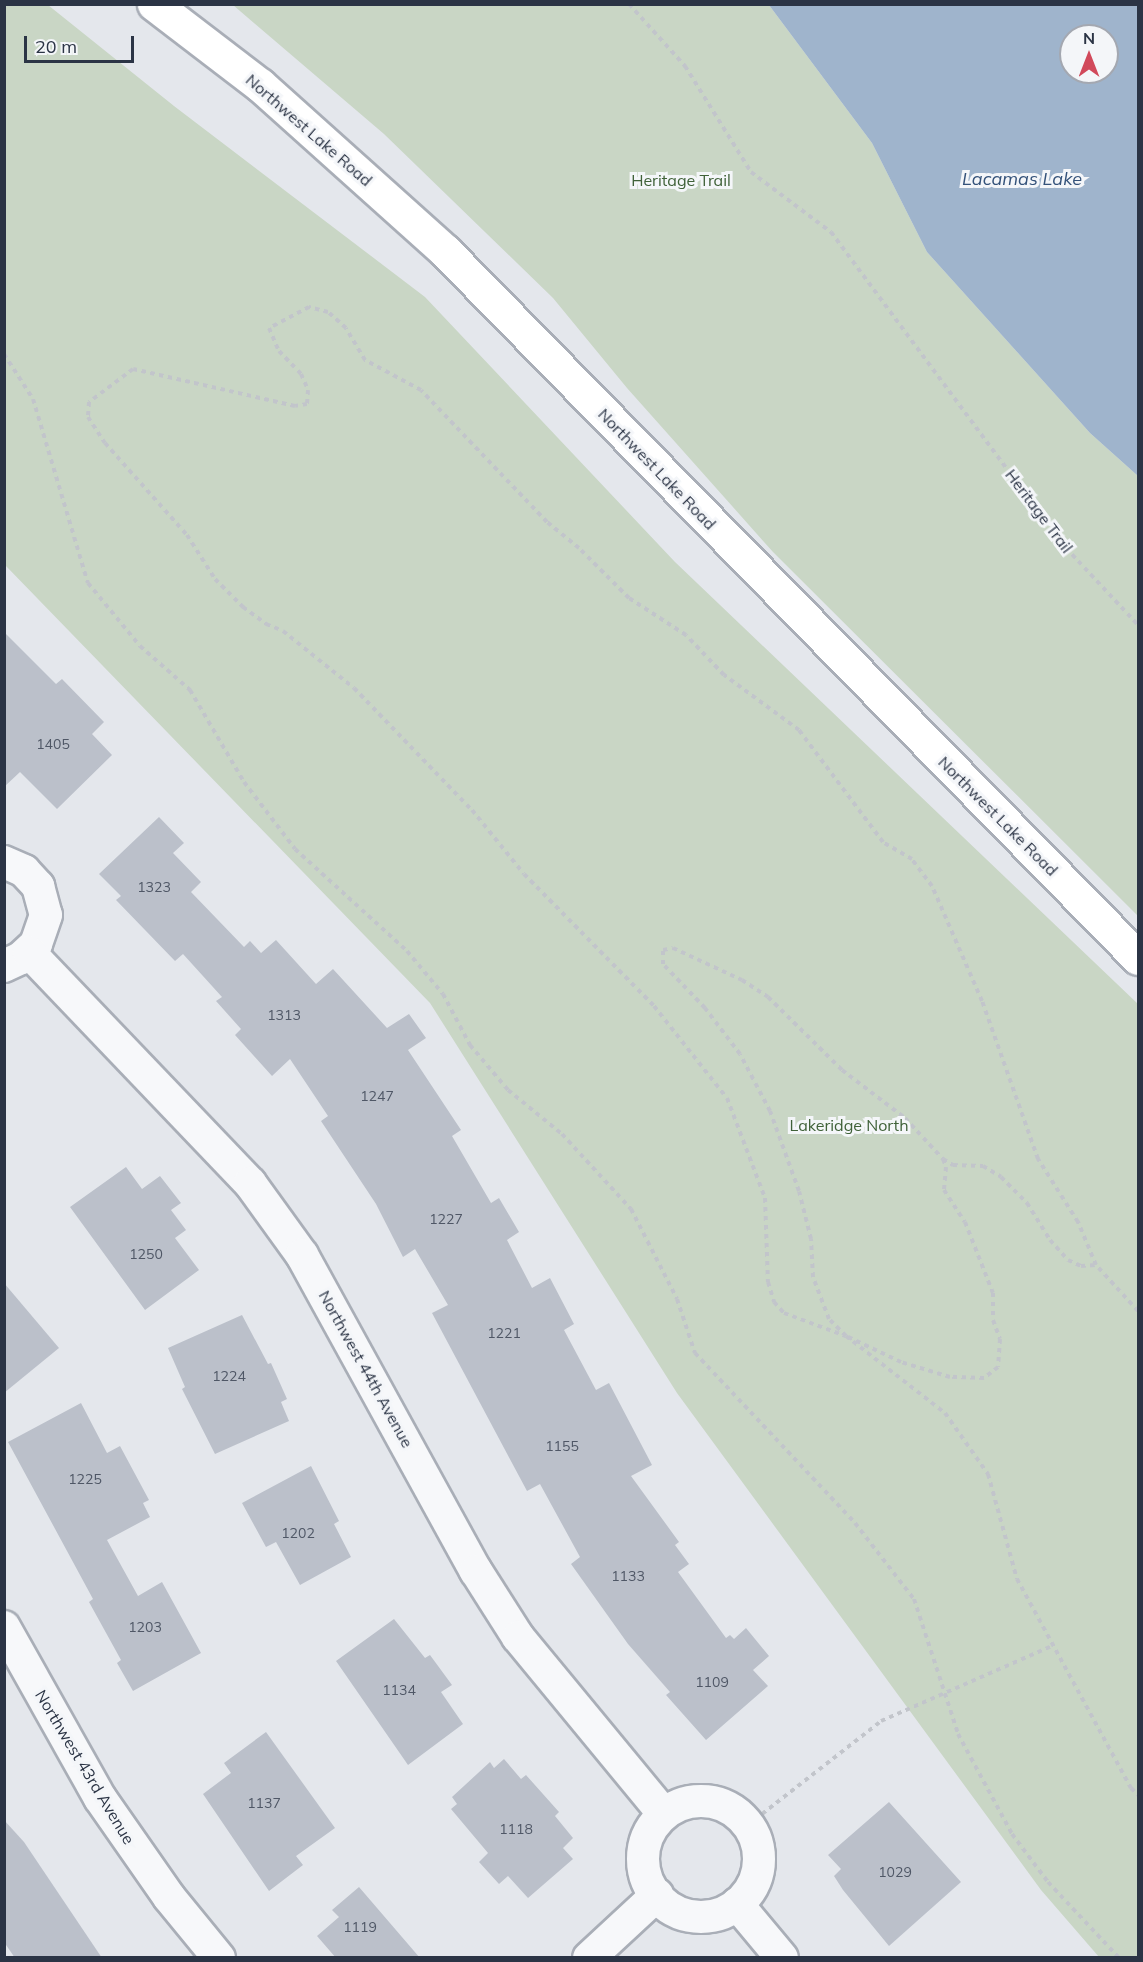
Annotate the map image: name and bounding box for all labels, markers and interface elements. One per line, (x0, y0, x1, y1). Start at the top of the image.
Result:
scale bar (27, 24, 136, 62)
north arrow (1059, 24, 1119, 84)
text: N (1083, 28, 1095, 48)
text: 20 m (35, 35, 77, 58)
street label: Northwest Lake Road (242, 70, 376, 190)
water label: Lacamas Lake (962, 168, 1082, 190)
park label: Heritage Trail (631, 170, 731, 190)
street label: Northwest Lake Road (594, 404, 720, 534)
street label: Heritage Trail (1001, 465, 1077, 557)
house number: 1405 (36, 736, 70, 752)
street label: Northwest Lake Road (934, 752, 1062, 880)
house number: 1323 (137, 879, 171, 895)
house number: 1313 (267, 1007, 301, 1023)
house number: 1247 (360, 1088, 394, 1104)
park label: Lakeridge North (789, 1115, 909, 1135)
house number: 1227 (429, 1211, 463, 1227)
house number: 1250 (129, 1246, 163, 1262)
street label: Northwest 44th Avenue (315, 1287, 417, 1451)
house number: 1221 (487, 1325, 521, 1341)
house number: 1224 (212, 1368, 246, 1384)
house number: 1155 (545, 1438, 579, 1454)
house number: 1225 (68, 1471, 102, 1487)
house number: 1202 (281, 1525, 315, 1541)
house number: 1133 (611, 1568, 645, 1584)
house number: 1203 (128, 1619, 162, 1635)
house number: 1109 (695, 1674, 729, 1690)
house number: 1134 (382, 1682, 416, 1698)
street label: Northwest 43rd Avenue (31, 1686, 139, 1848)
house number: 1137 (247, 1795, 281, 1811)
house number: 1118 (499, 1821, 533, 1837)
house number: 1029 (878, 1864, 912, 1880)
house number: 1119 (343, 1919, 377, 1935)

